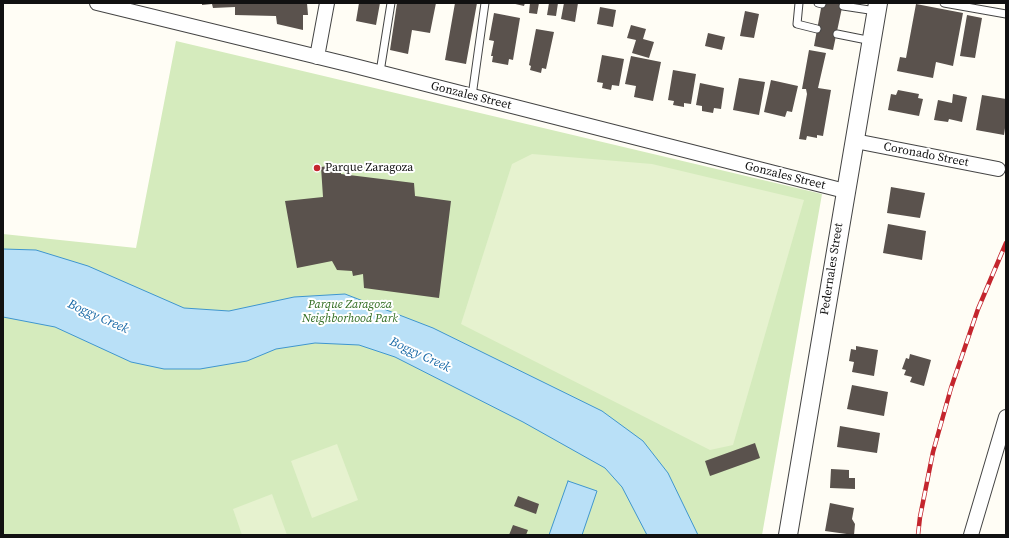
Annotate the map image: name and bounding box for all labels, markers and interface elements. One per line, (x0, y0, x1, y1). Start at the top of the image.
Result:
street label: Gonzales Street (429, 79, 513, 113)
street label: Coronado Street (882, 140, 970, 170)
street label: Gonzales Street (743, 159, 827, 193)
place label: Parque Zaragoza (325, 161, 413, 175)
marker: Parque Zaragoza (312, 163, 322, 173)
street label: Pedernales Street (818, 222, 846, 316)
water label: Boggy Creek (65, 297, 131, 337)
park label: Parque Zaragoza Neighborhood Park (302, 298, 398, 326)
water label: Boggy Creek (387, 334, 453, 376)

